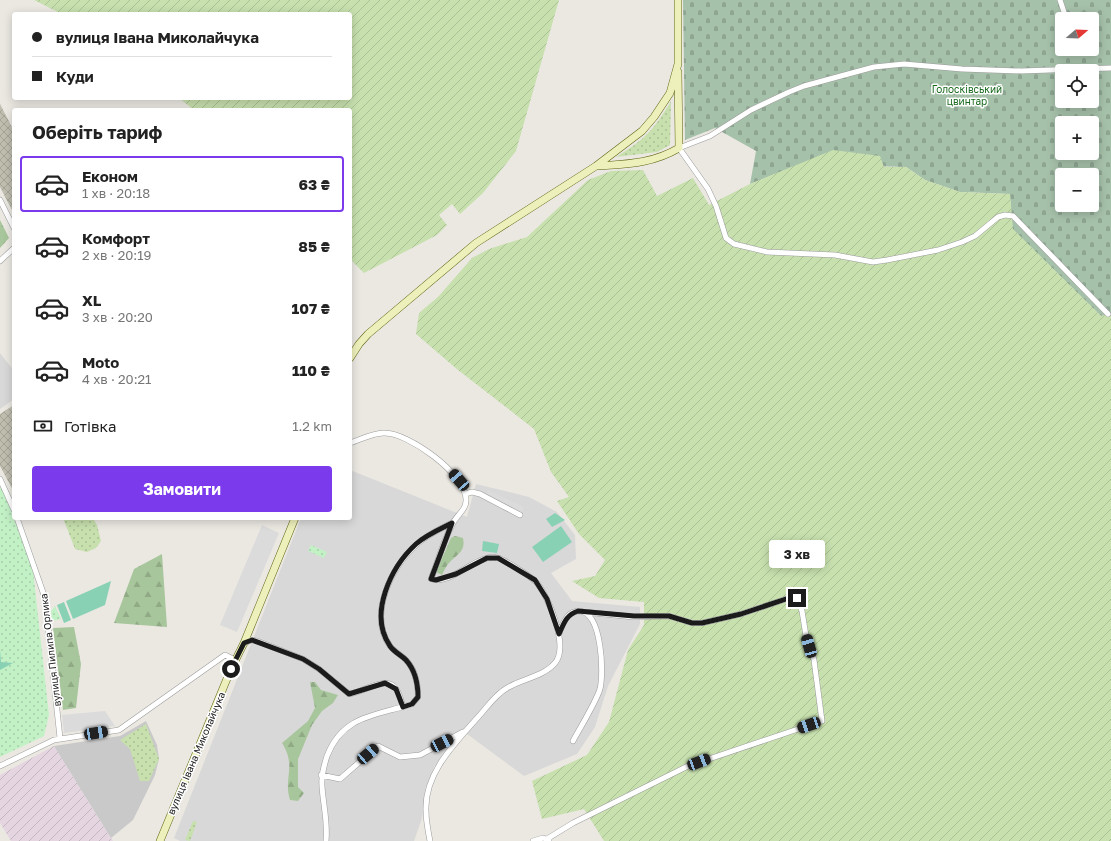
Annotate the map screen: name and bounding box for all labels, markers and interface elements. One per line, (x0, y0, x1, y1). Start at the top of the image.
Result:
north arrow (1055, 12, 1099, 56)
map controls (1055, 12, 1099, 212)
text: вулиця Івана Миколайчука (56, 28, 259, 46)
button: locate (1055, 64, 1099, 108)
text: Куди (56, 67, 94, 85)
park label: Голосківський цвинтар (932, 83, 1002, 107)
button: + (1055, 116, 1099, 160)
text: Оберіть тариф (32, 121, 162, 143)
icon: car (34, 166, 70, 202)
text: Економ (82, 167, 138, 185)
button: − (1055, 168, 1099, 212)
text: 63 ₴ (298, 175, 330, 193)
text: 1 хв · 20:18 (82, 185, 150, 201)
icon: car (34, 228, 70, 264)
text: Комфорт (82, 229, 150, 247)
text: 85 ₴ (298, 237, 330, 255)
text: 2 хв · 20:19 (82, 247, 151, 263)
icon: car (34, 290, 70, 326)
text: XL (82, 291, 101, 309)
text: 107 ₴ (291, 299, 330, 317)
text: 3 хв · 20:20 (82, 309, 153, 325)
icon: car (34, 352, 70, 388)
text: Moto (82, 353, 119, 371)
text: 110 ₴ (292, 361, 330, 379)
text: 4 хв · 20:21 (82, 371, 151, 387)
icon: cash (32, 415, 54, 437)
text: Готівка (64, 417, 116, 435)
text: 1.2 km (292, 418, 332, 434)
button: Замовити (32, 466, 332, 512)
car (447, 467, 471, 493)
callout: 3 хв (769, 540, 825, 568)
text: 3 хв (784, 546, 810, 562)
route end (788, 589, 806, 607)
street label: вулиця Пилипа Орлика (37, 593, 63, 707)
car (800, 633, 818, 659)
route start (222, 660, 240, 678)
street label: вулиця Івана Миколайчука (165, 690, 227, 816)
car (796, 715, 822, 735)
car (83, 725, 109, 741)
car (429, 732, 455, 754)
car (355, 742, 381, 766)
car (686, 752, 712, 772)

